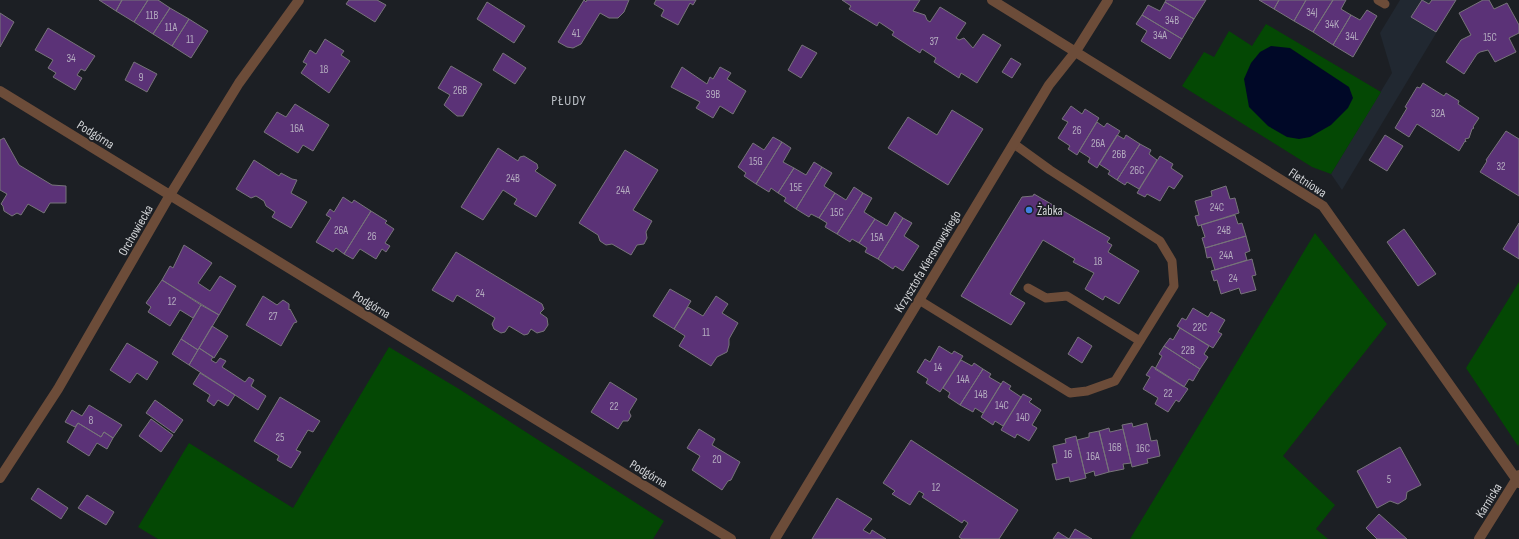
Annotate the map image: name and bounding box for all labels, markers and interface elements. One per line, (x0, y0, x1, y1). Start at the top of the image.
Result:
house number: 34J (1306, 6, 1318, 19)
house number: 11B (146, 9, 158, 22)
house number: 34B (1165, 14, 1179, 27)
house number: 34K (1325, 18, 1339, 31)
house number: 11A (165, 21, 178, 34)
house number: 41 (572, 27, 580, 40)
house number: 34A (1153, 29, 1167, 42)
house number: 34L (1345, 30, 1359, 43)
house number: 15C (1483, 31, 1497, 44)
house number: 11 (186, 33, 194, 46)
house number: 37 (929, 35, 939, 48)
house number: 34 (66, 52, 76, 65)
house number: 18 (320, 63, 329, 76)
house number: 9 (139, 71, 144, 84)
house number: 26B (453, 84, 467, 97)
house number: 39B (706, 88, 720, 101)
district label: PŁUDY (551, 92, 587, 109)
house number: 32A (1431, 107, 1445, 120)
street label: Podgórna (74, 117, 117, 153)
house number: 16A (290, 122, 304, 135)
house number: 26 (1072, 124, 1082, 137)
house number: 26A (1091, 137, 1105, 150)
house number: 26B (1112, 148, 1126, 161)
house number: 15G (749, 155, 763, 168)
house number: 32 (1496, 160, 1506, 173)
house number: 26C (1130, 164, 1144, 177)
street label: Fletniowa (1285, 165, 1329, 201)
house number: 24B (506, 172, 520, 185)
house number: 15E (790, 181, 802, 194)
house number: 24A (616, 184, 630, 197)
house number: 24C (1210, 201, 1224, 214)
street label: Orchowiecka (115, 202, 157, 259)
place label: Żabka (1037, 202, 1063, 219)
marker: Żabka (1024, 205, 1034, 215)
house number: 15C (830, 206, 844, 219)
street label: Krzysztofa Kiersnowskiego (891, 208, 965, 315)
house number: 26A (334, 224, 348, 237)
house number: 24B (1217, 224, 1231, 237)
house number: 26 (367, 230, 377, 243)
house number: 15A (871, 231, 884, 244)
house number: 24A (1219, 249, 1233, 262)
house number: 18 (1094, 255, 1103, 268)
house number: 24 (1228, 272, 1238, 285)
street label: Podgórna (350, 287, 393, 322)
house number: 24 (475, 287, 485, 300)
house number: 12 (168, 295, 177, 308)
house number: 27 (269, 310, 278, 323)
house number: 22C (1193, 321, 1207, 334)
house number: 11 (702, 326, 710, 339)
house number: 22B (1181, 344, 1195, 357)
house number: 14 (934, 361, 943, 374)
house number: 14A (956, 373, 970, 386)
house number: 22 (1163, 387, 1173, 400)
house number: 14B (974, 388, 988, 401)
house number: 14C (995, 399, 1009, 412)
house number: 22 (609, 400, 619, 413)
house number: 14D (1016, 411, 1030, 424)
house number: 8 (89, 414, 94, 427)
house number: 25 (276, 431, 284, 444)
house number: 16B (1108, 441, 1122, 454)
house number: 16C (1136, 442, 1150, 455)
house number: 16 (1064, 448, 1073, 461)
house number: 16A (1086, 450, 1100, 463)
house number: 20 (712, 453, 722, 466)
street label: Podgórna (627, 456, 670, 491)
house number: 5 (1387, 473, 1391, 486)
street label: Karnicka (1472, 480, 1506, 521)
house number: 12 (932, 481, 941, 494)

